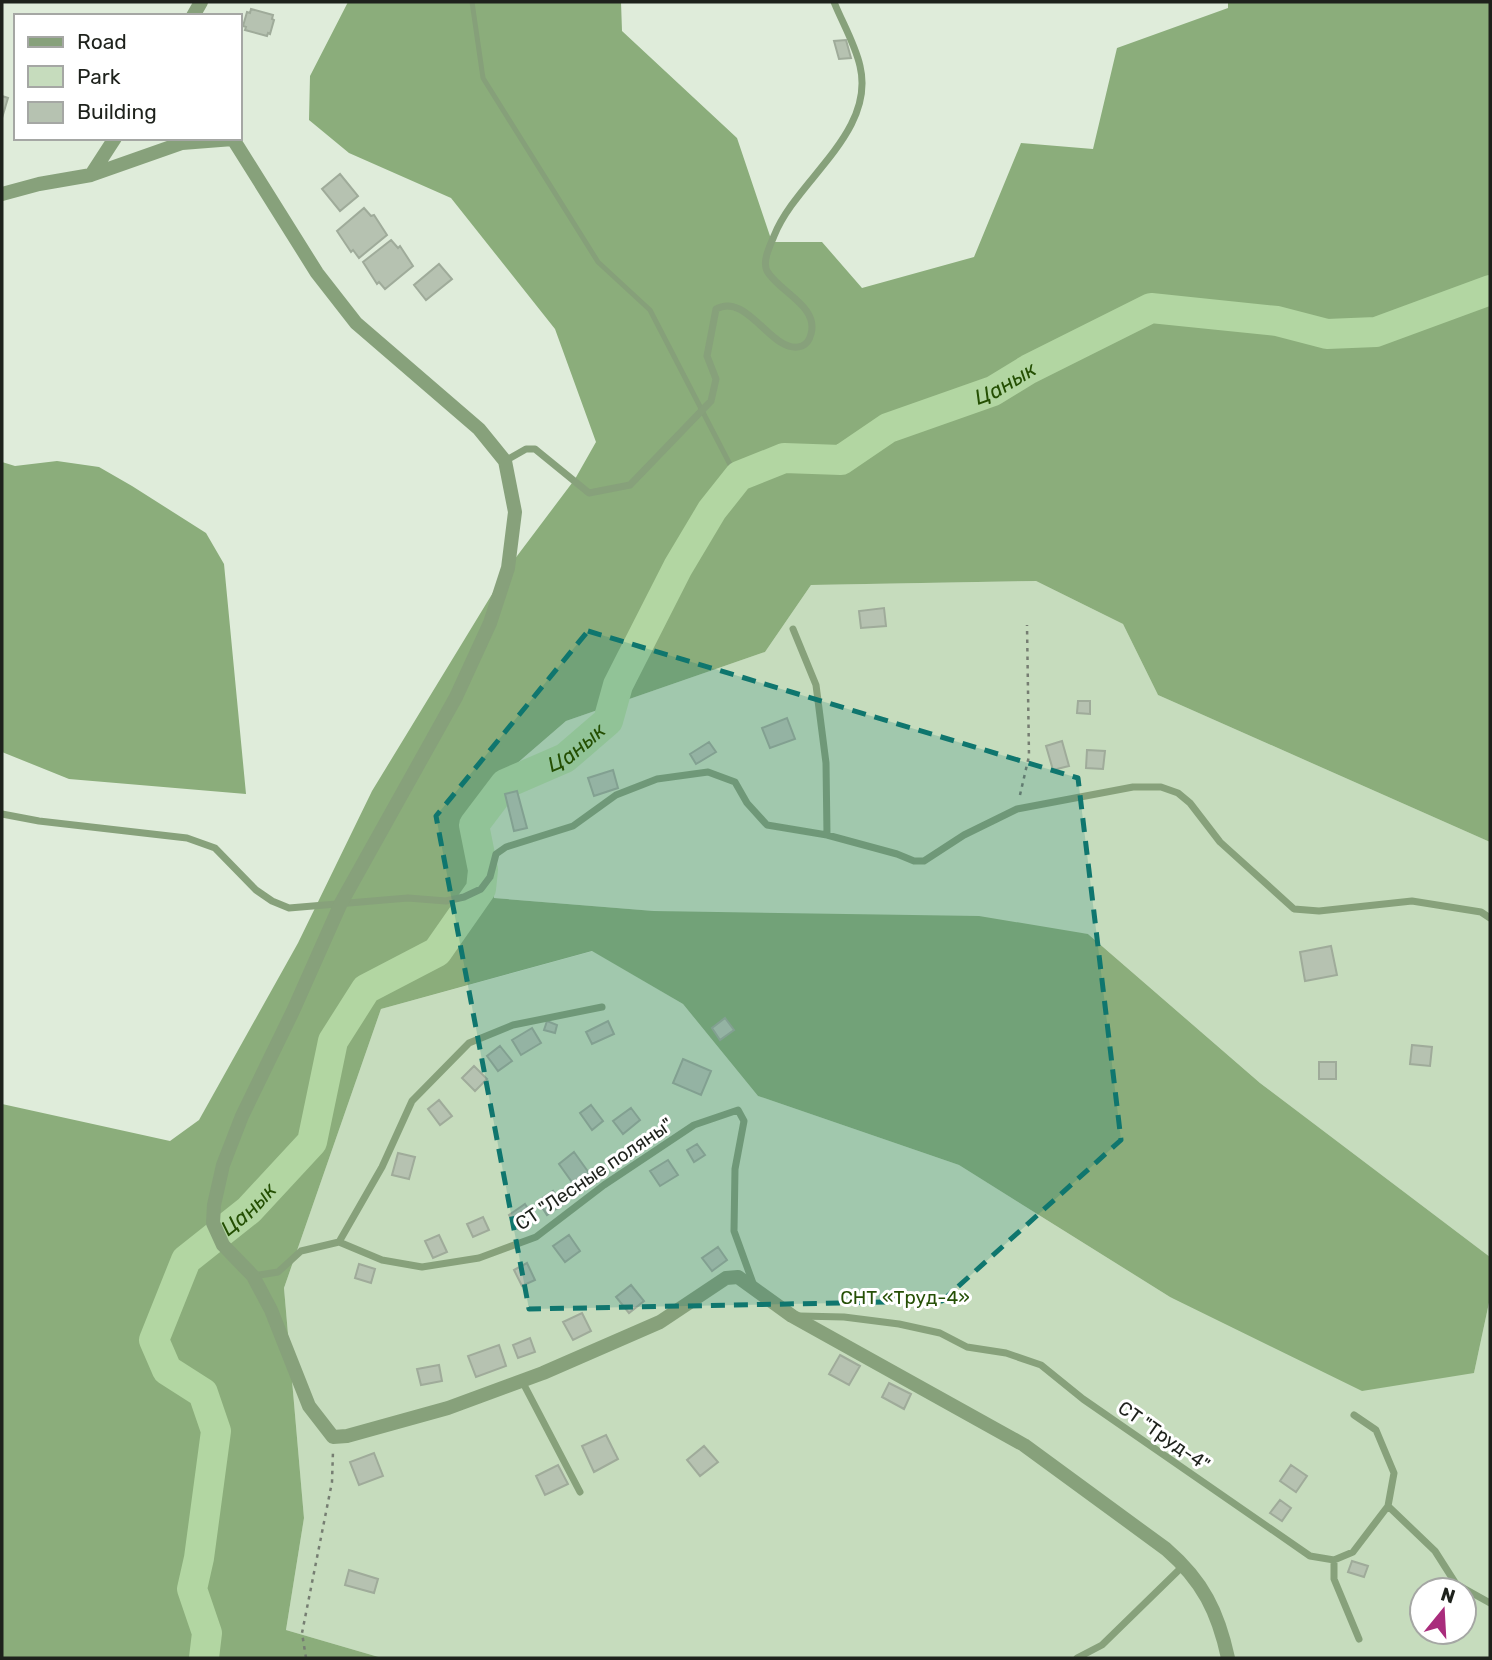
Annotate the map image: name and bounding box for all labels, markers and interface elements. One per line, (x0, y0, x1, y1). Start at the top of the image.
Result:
legend (14, 14, 242, 140)
text: Road (77, 29, 127, 54)
text: Park (77, 64, 121, 89)
text: Building (77, 99, 157, 124)
water label: Цанык (971, 355, 1041, 409)
water label: Цанык (543, 716, 611, 777)
street label: СТ "Лесные поляны" (511, 1113, 677, 1235)
water label: Цанык (215, 1176, 282, 1240)
park label: СНТ «Труд-4» (840, 1286, 970, 1309)
street label: СТ "Труд-4" (1114, 1396, 1214, 1476)
north arrow (1408, 1576, 1478, 1646)
text: N (1438, 1582, 1458, 1608)

